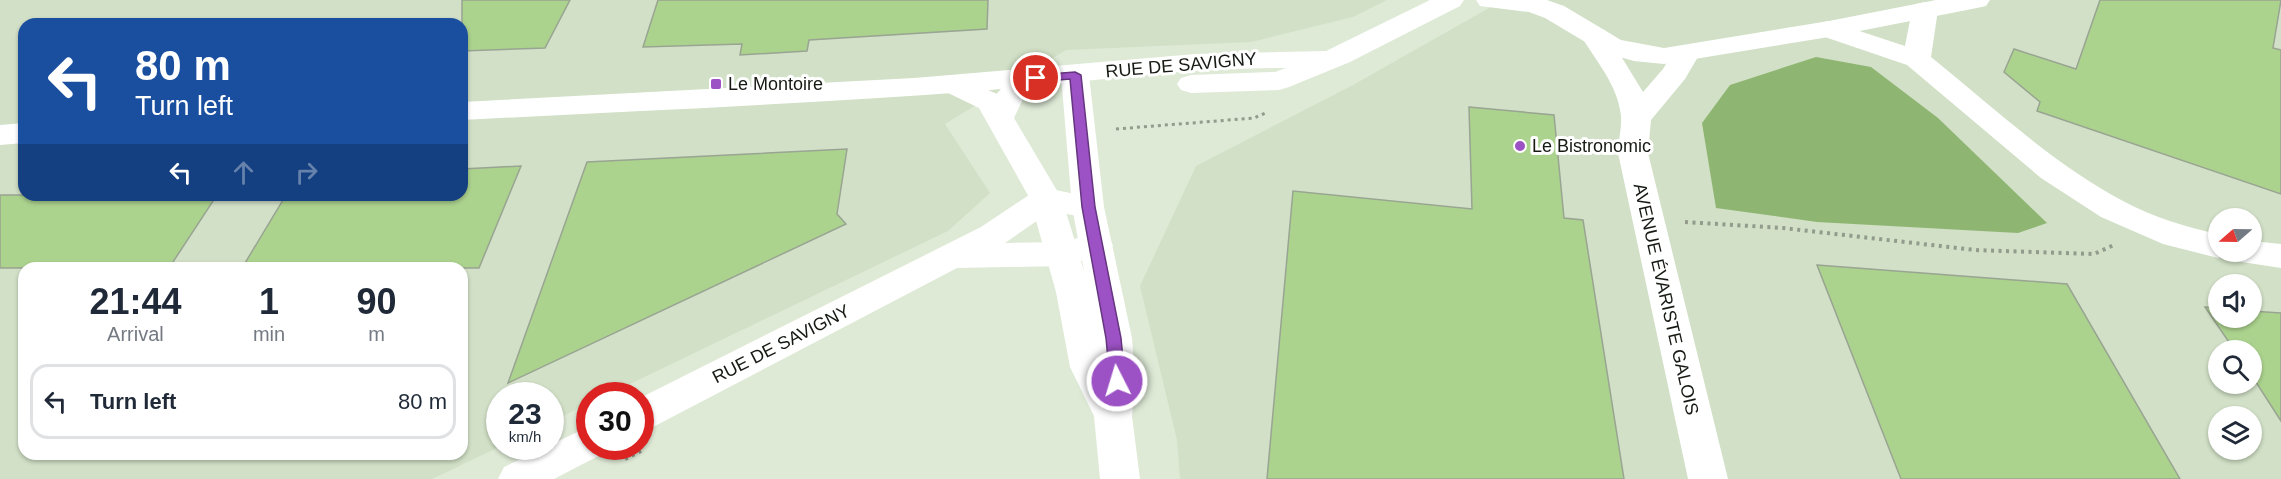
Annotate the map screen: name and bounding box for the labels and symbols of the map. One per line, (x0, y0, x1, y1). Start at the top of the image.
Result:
street label: RUE DE SAVIGNY (1105, 48, 1257, 82)
pin (1010, 52, 1061, 103)
place label: Le Montoire (728, 74, 823, 94)
marker: Le Montoire (709, 77, 723, 91)
place label: Le Bistronomic (1532, 136, 1651, 156)
marker: Le Bistronomic (1513, 139, 1527, 153)
street label: AVENUE ÉVARISTE GALOIS (1630, 181, 1702, 417)
north arrow (2208, 208, 2262, 262)
street label: RUE DE SAVIGNY (709, 301, 853, 387)
position arrow (1085, 349, 1149, 413)
speed limit sign: 30 (576, 382, 654, 460)

